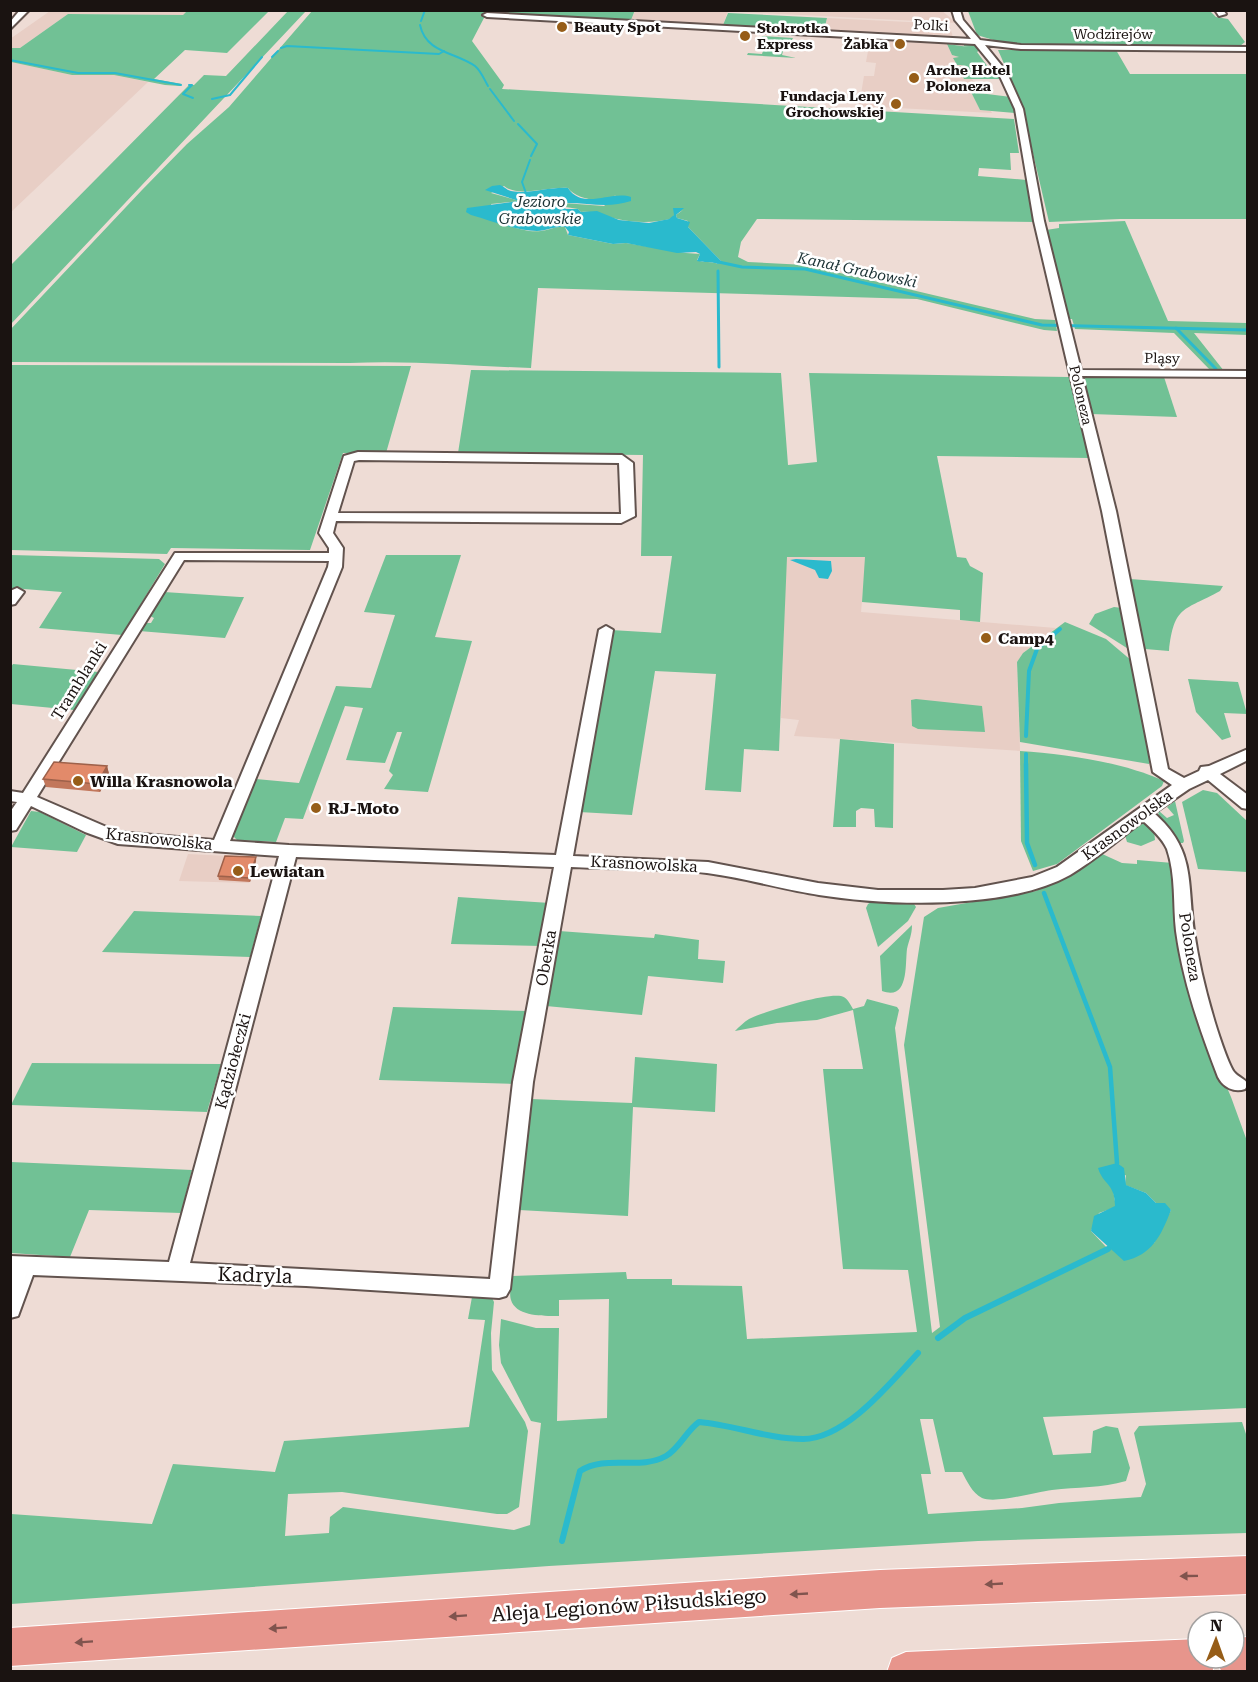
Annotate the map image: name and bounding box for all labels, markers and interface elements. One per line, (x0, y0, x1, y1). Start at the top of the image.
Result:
street label: Polki (913, 16, 949, 34)
place label: Beauty Spot (574, 19, 661, 35)
marker: Beauty Spot (555, 20, 569, 34)
place label: Stokrotka Express (757, 20, 830, 52)
street label: Wodzirejów (1073, 26, 1153, 42)
marker: Stokrotka Express (738, 29, 752, 43)
place label: Żabka (844, 36, 889, 52)
marker: Żabka (893, 37, 907, 51)
place label: Arche Hotel Poloneza (926, 62, 1011, 94)
marker: Arche Hotel Poloneza (907, 71, 921, 85)
place label: Fundacja Leny Grochowskiej (780, 88, 885, 120)
marker: Fundacja Leny Grochowskiej (889, 97, 903, 111)
water label: Jezioro Grabowskie (499, 193, 582, 228)
water label: Kanał Grabowski (795, 248, 919, 292)
street label: Pląsy (1144, 350, 1181, 366)
street label: Poloneza (1066, 363, 1096, 427)
place label: Camp4 (998, 629, 1054, 648)
marker: Camp4 (979, 631, 993, 645)
street label: Tramblanki (47, 638, 111, 724)
place label: Willa Krasnowola (90, 772, 233, 791)
marker: Willa Krasnowola (71, 774, 85, 788)
street label: Krasnowolska (1078, 785, 1176, 864)
place label: RJ-Moto (328, 799, 399, 818)
marker: RJ-Moto (309, 801, 323, 815)
street label: Krasnowolska (104, 824, 214, 854)
street label: Krasnowolska (590, 852, 699, 876)
place label: Lewiatan (250, 862, 325, 881)
marker: Lewiatan (231, 864, 245, 878)
street label: Poloneza (1175, 911, 1205, 983)
street label: Oberka (532, 928, 560, 988)
street label: Kądziołeczki (211, 1011, 255, 1111)
street label: Kadryla (217, 1262, 293, 1288)
one-way arrow (1180, 1571, 1199, 1581)
one-way arrow (985, 1580, 1004, 1589)
street label: Aleja Legionów Piłsudskiego (491, 1583, 767, 1627)
one-way arrow (790, 1590, 809, 1599)
north arrow (1186, 1610, 1246, 1670)
one-way arrow (449, 1611, 468, 1621)
text: N (1210, 1616, 1223, 1635)
one-way arrow (269, 1624, 288, 1633)
one-way arrow (74, 1637, 93, 1646)

